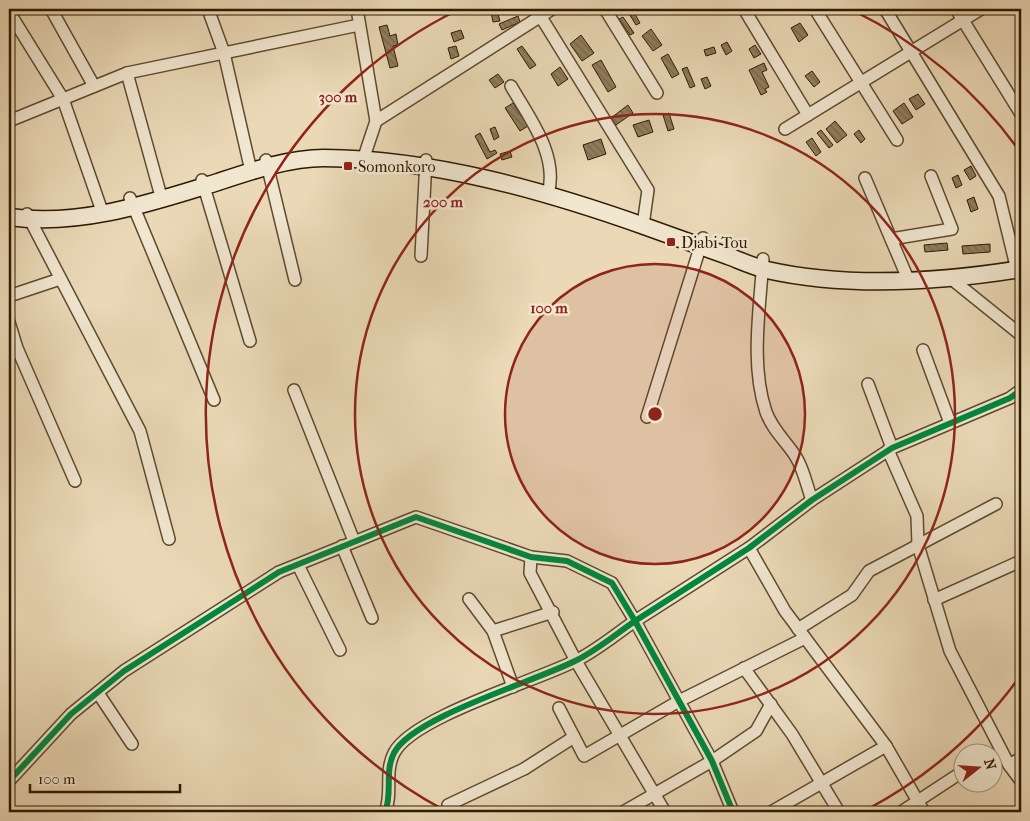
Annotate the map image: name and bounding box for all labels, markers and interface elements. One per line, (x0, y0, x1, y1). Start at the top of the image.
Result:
text: 300 m (319, 88, 358, 106)
place label: Somonkoro (358, 157, 436, 176)
marker: Somonkoro (342, 160, 354, 172)
text: 200 m (423, 193, 463, 211)
place label: Djabi Tou (681, 233, 747, 252)
marker: Djabi Tou (665, 236, 677, 248)
text: 100 m (530, 299, 568, 317)
centre of rings (646, 405, 664, 423)
north arrow (952, 744, 1002, 794)
text: N (980, 757, 1000, 772)
scale bar (30, 761, 180, 793)
text: 100 m (38, 770, 76, 788)

